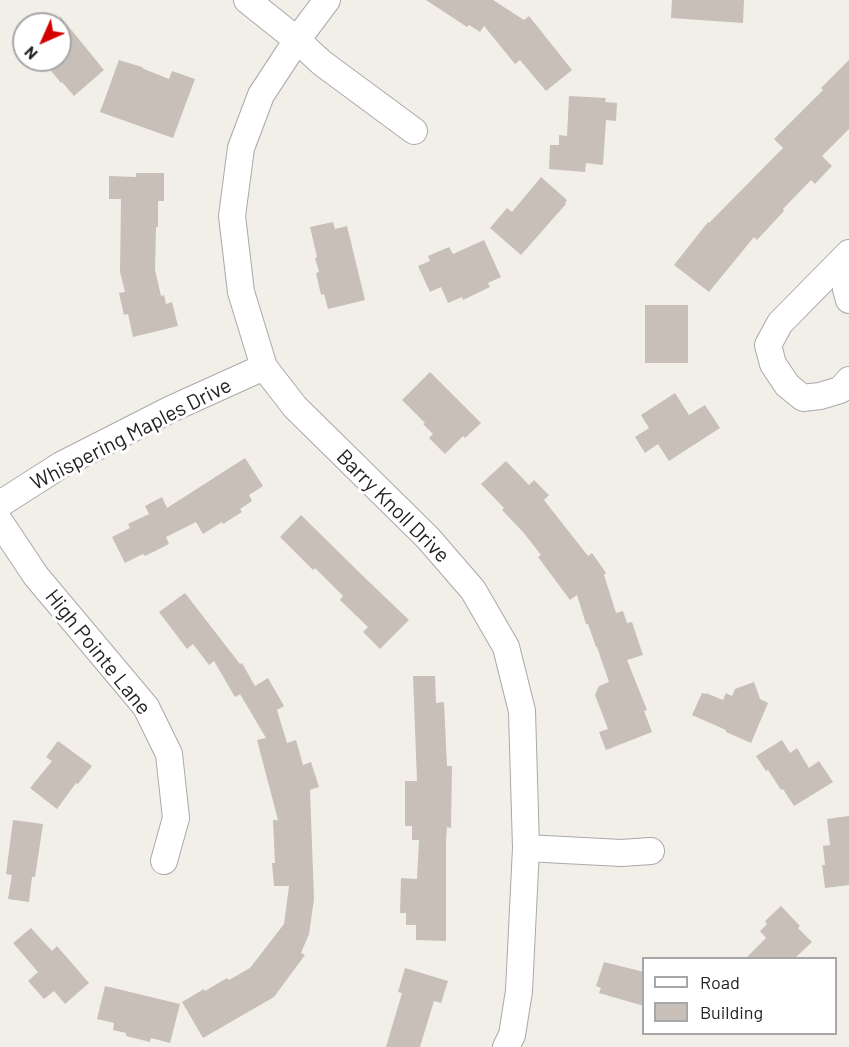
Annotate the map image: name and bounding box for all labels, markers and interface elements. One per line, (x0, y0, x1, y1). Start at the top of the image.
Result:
north arrow (12, 12, 72, 72)
text: N (20, 43, 41, 64)
street label: Whispering Maples Drive (26, 372, 236, 496)
street label: Barry Knoll Drive (331, 444, 455, 568)
street label: High Pointe Lane (40, 584, 156, 720)
legend (642, 957, 837, 1035)
text: Road (700, 971, 740, 993)
text: Building (700, 1001, 763, 1023)

